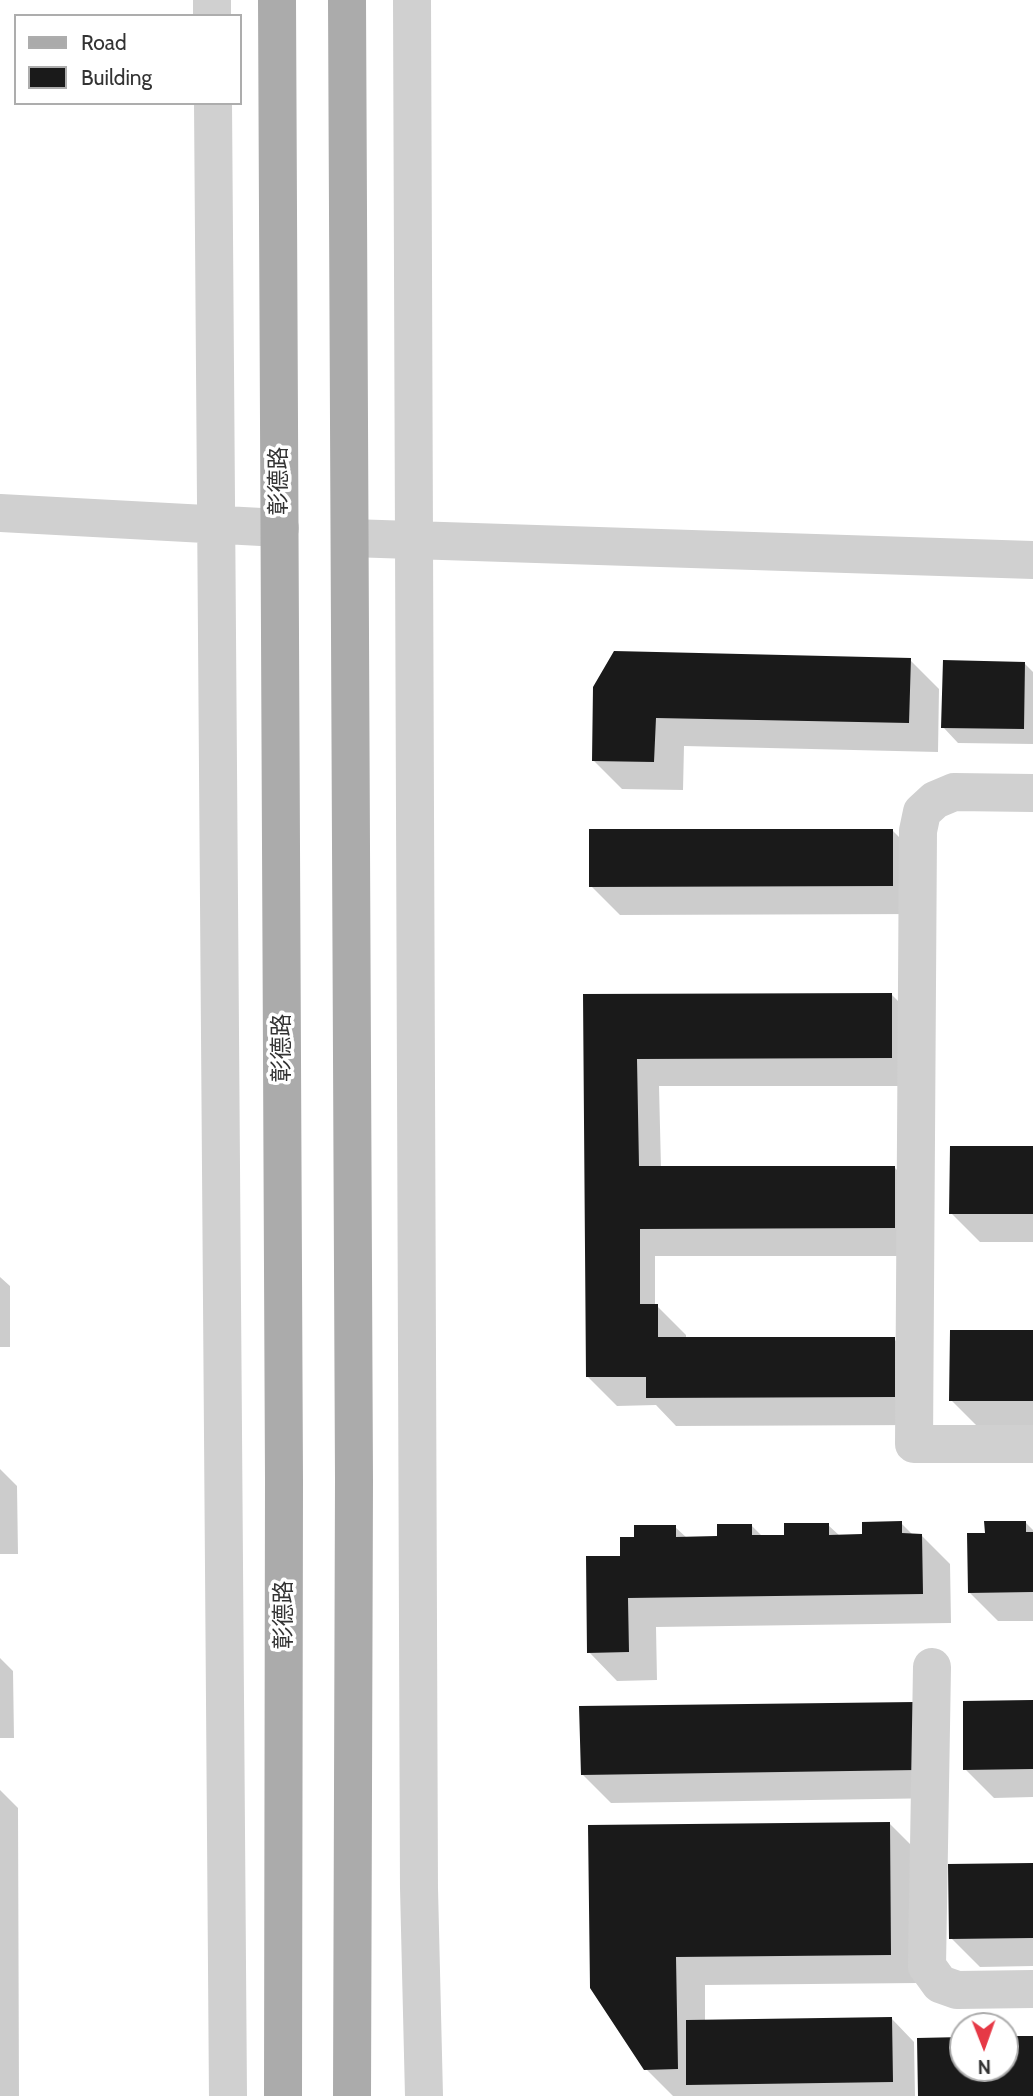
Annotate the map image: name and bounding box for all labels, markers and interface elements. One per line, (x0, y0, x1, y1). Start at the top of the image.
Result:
legend (14, 14, 242, 105)
text: Road (81, 30, 127, 55)
text: Building (81, 65, 152, 90)
street label: 彰德路 (265, 447, 293, 515)
street label: 彰德路 (268, 1014, 296, 1082)
street label: 彰德路 (270, 1581, 298, 1649)
north arrow (949, 2012, 1019, 2082)
text: N (977, 2055, 991, 2078)

